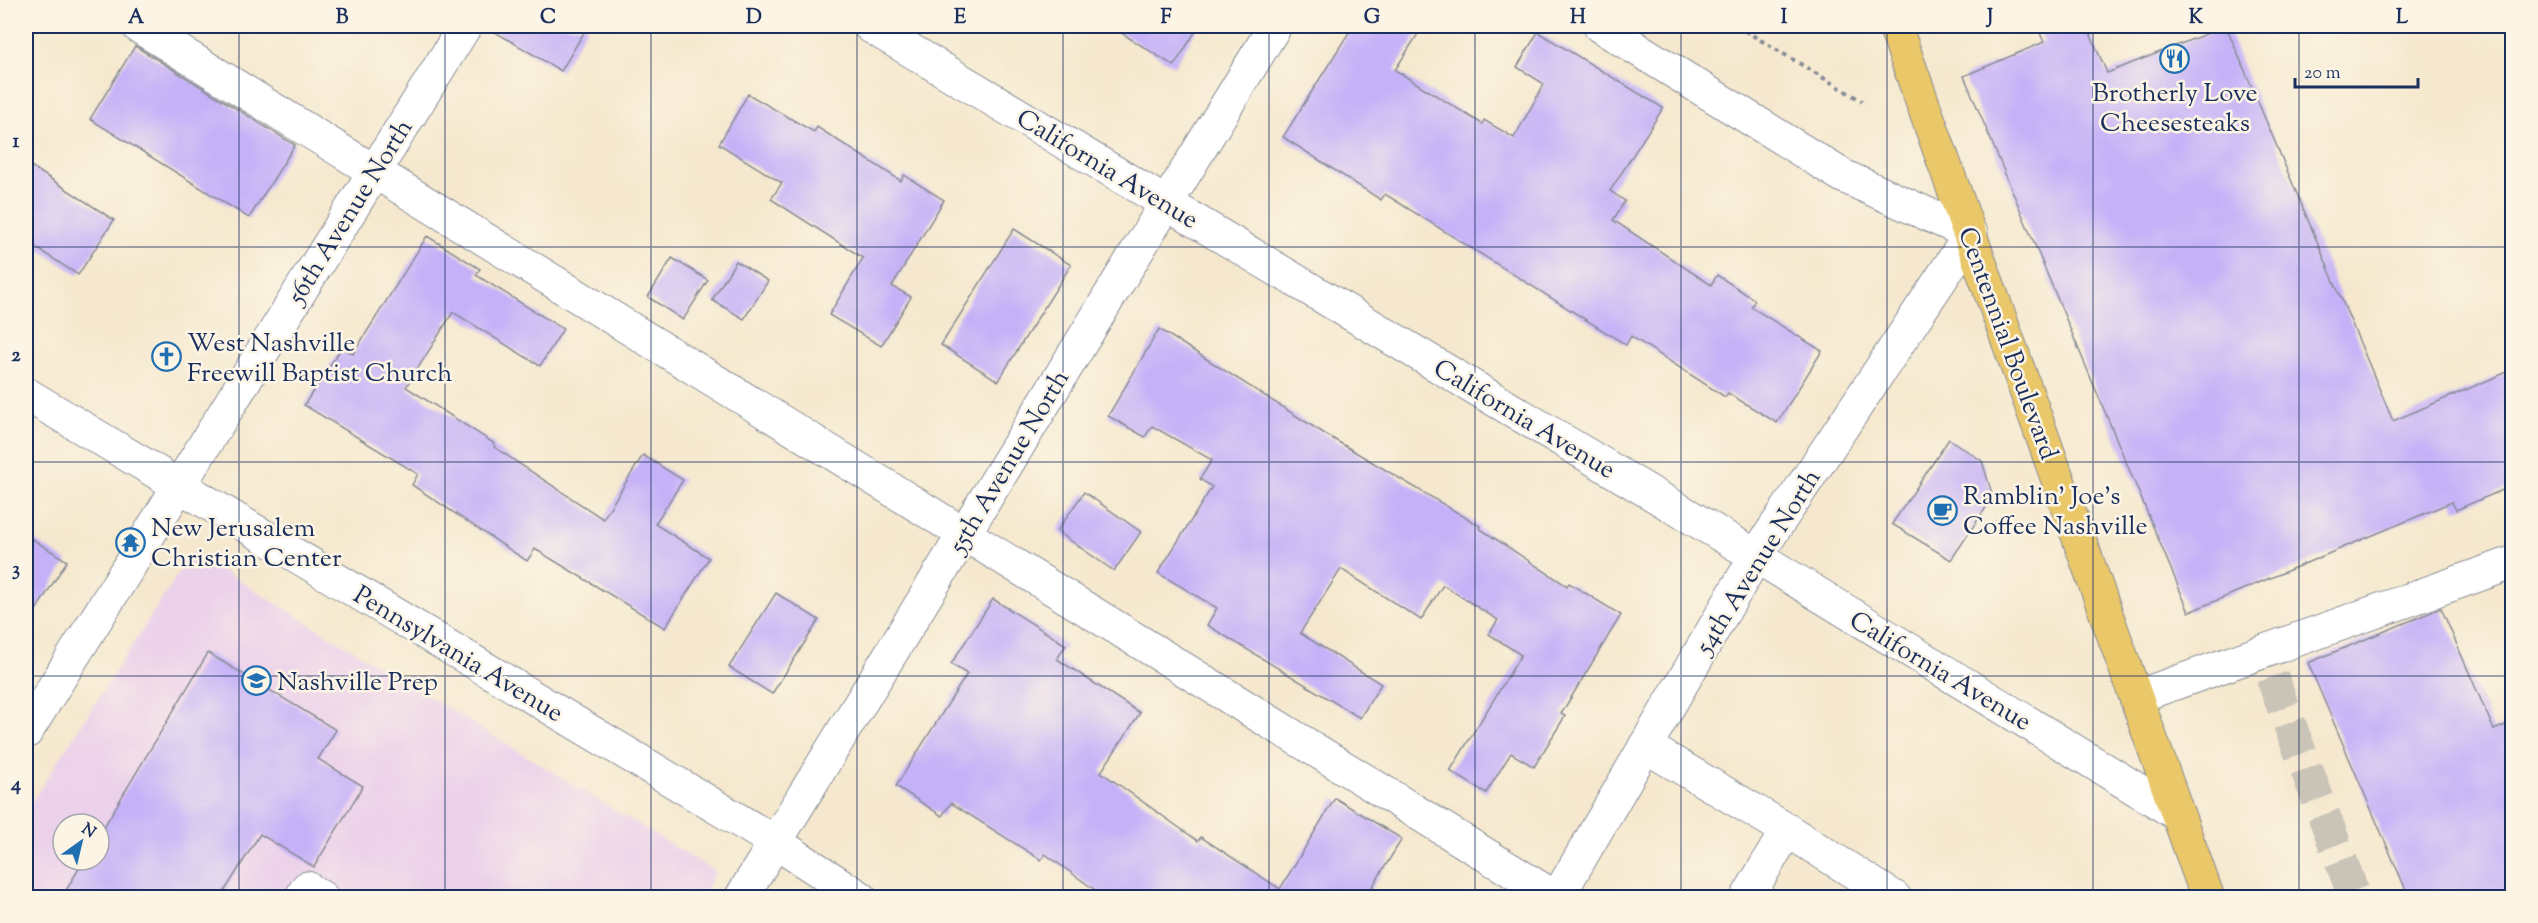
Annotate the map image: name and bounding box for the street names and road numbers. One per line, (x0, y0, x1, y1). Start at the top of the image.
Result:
street label: California Avenue (1009, 101, 1205, 239)
street label: 56th Avenue North (278, 113, 423, 314)
street label: Centennial Boulevard (1947, 222, 2066, 466)
street label: California Avenue (1426, 351, 1622, 489)
street label: 55th Avenue North (940, 363, 1080, 563)
street label: 54th Avenue North (1686, 462, 1831, 664)
street label: Pennsylvania Avenue (346, 578, 570, 733)
street label: California Avenue (1842, 603, 2038, 741)

